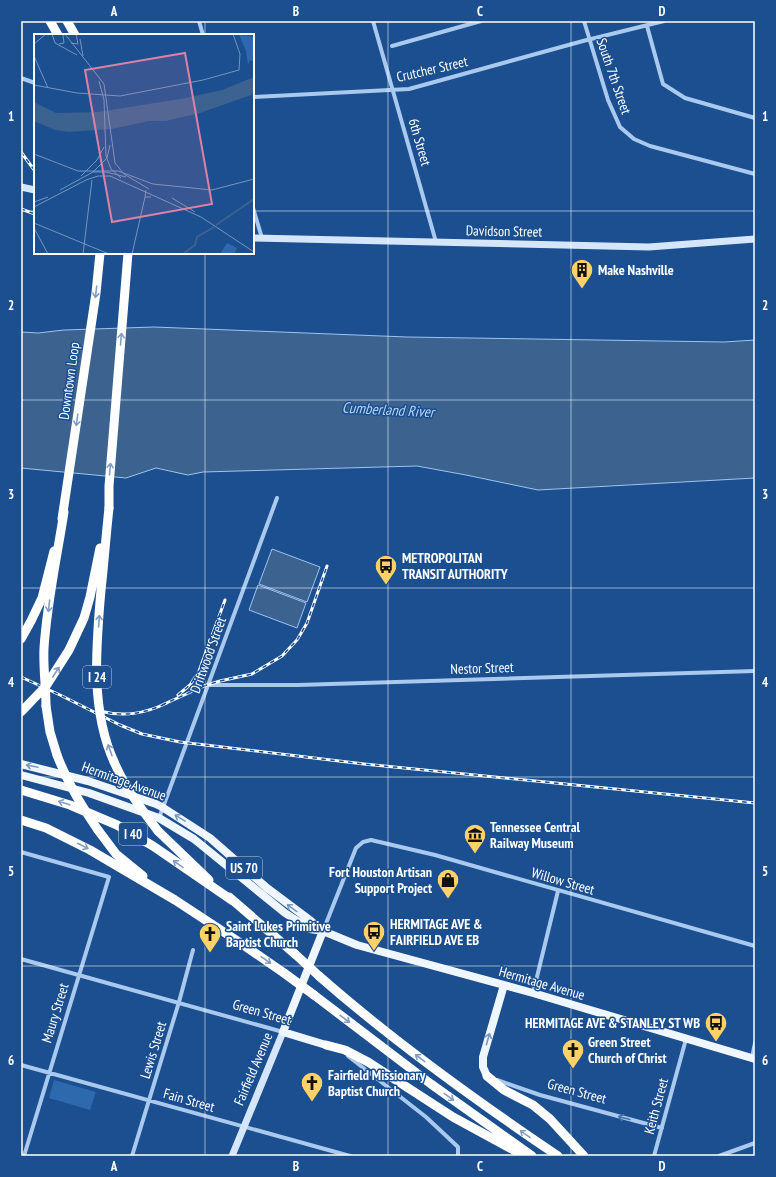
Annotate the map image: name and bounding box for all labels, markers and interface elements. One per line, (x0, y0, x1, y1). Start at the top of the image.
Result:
text: A (110, 3, 118, 20)
text: B (293, 3, 299, 20)
text: C (477, 3, 483, 20)
text: D (659, 3, 666, 20)
inset map (34, 34, 254, 254)
street label: South 7th Street (593, 36, 635, 117)
street label: Crutcher Street (395, 52, 470, 86)
text: 1 (8, 108, 14, 125)
text: 1 (762, 108, 768, 125)
street label: 6th Street (405, 116, 435, 168)
street label: Davidson Street (466, 221, 542, 241)
building icon: Make Nashville (569, 257, 595, 290)
place label: Make Nashville (598, 261, 674, 279)
one-way arrow (92, 285, 100, 298)
text: 2 (8, 297, 14, 314)
text: 2 (762, 297, 768, 314)
one-way arrow (118, 333, 125, 346)
street label: Downtown Loop (55, 341, 83, 421)
water label: Cumberland River (342, 398, 436, 421)
one-way arrow (73, 413, 81, 426)
one-way arrow (107, 463, 114, 476)
text: 3 (8, 486, 14, 503)
text: 3 (762, 486, 768, 503)
place label: METROPOLITAN TRANSIT AUTHORITY (402, 549, 508, 583)
bus stop icon: METROPOLITAN TRANSIT AUTHORITY (373, 553, 399, 586)
one-way arrow (45, 599, 53, 612)
street label: Driftwood Street (186, 614, 230, 696)
one-way arrow (95, 615, 102, 628)
street label: Nestor Street (450, 658, 514, 678)
road number: I 24 (83, 666, 111, 688)
one-way arrow (52, 667, 60, 678)
text: 4 (8, 674, 15, 691)
text: 4 (762, 674, 769, 691)
one-way arrow (105, 744, 113, 756)
street label: Hermitage Avenue (79, 757, 169, 805)
one-way arrow (26, 762, 39, 770)
one-way arrow (57, 799, 70, 806)
one-way arrow (175, 814, 186, 822)
place label: Tennessee Central Railway Museum (490, 818, 580, 852)
museum icon: Tennessee Central Railway Museum (462, 822, 488, 855)
road number: I 40 (119, 823, 147, 845)
one-way arrow (76, 843, 88, 850)
road number: US 70 (226, 857, 262, 879)
one-way arrow (172, 860, 183, 868)
text: 5 (8, 863, 14, 880)
place label: Fort Houston Artisan Support Project (329, 863, 432, 897)
street label: Willow Street (529, 863, 597, 899)
text: 5 (762, 863, 768, 880)
shop icon: Fort Houston Artisan Support Project (435, 867, 461, 900)
one-way arrow (287, 903, 298, 912)
place label: HERMITAGE AVE & FAIRFIELD AVE EB (390, 915, 482, 949)
place label: Saint Lukes Primitive Baptist Church (226, 917, 331, 951)
bus stop icon: HERMITAGE AVE & FAIRFIELD AVE EB (361, 919, 387, 952)
church icon: Saint Lukes Primitive Baptist Church (197, 921, 223, 954)
one-way arrow (260, 956, 271, 964)
street label: Hermitage Avenue (497, 962, 587, 1004)
street label: Maury Street (37, 981, 73, 1045)
street label: Green Street (231, 995, 294, 1029)
bus stop icon: HERMITAGE AVE & STANLEY ST WB (703, 1010, 729, 1043)
one-way arrow (339, 1014, 350, 1023)
place label: HERMITAGE AVE & STANLEY ST WB (525, 1014, 700, 1032)
street label: Lewis Street (136, 1019, 170, 1081)
street label: Fairfield Avenue (230, 1030, 277, 1108)
one-way arrow (485, 1033, 492, 1046)
place label: Green Street Church of Christ (588, 1033, 667, 1067)
church icon: Green Street Church of Christ (560, 1037, 586, 1070)
text: 6 (8, 1052, 14, 1069)
text: 6 (762, 1052, 768, 1069)
one-way arrow (414, 1054, 425, 1063)
place label: Fairfield Missionary Baptist Church (328, 1066, 426, 1100)
church icon: Fairfield Missionary Baptist Church (299, 1070, 325, 1103)
street label: Green Street (546, 1075, 609, 1108)
street label: Keith Street (640, 1076, 672, 1136)
street label: Fain Street (161, 1084, 217, 1116)
one-way arrow (443, 1092, 454, 1101)
one-way arrow (618, 1113, 631, 1121)
one-way arrow (520, 1130, 531, 1138)
text: A (110, 1158, 118, 1175)
text: B (293, 1158, 299, 1175)
text: C (477, 1158, 483, 1175)
text: D (659, 1158, 666, 1175)

